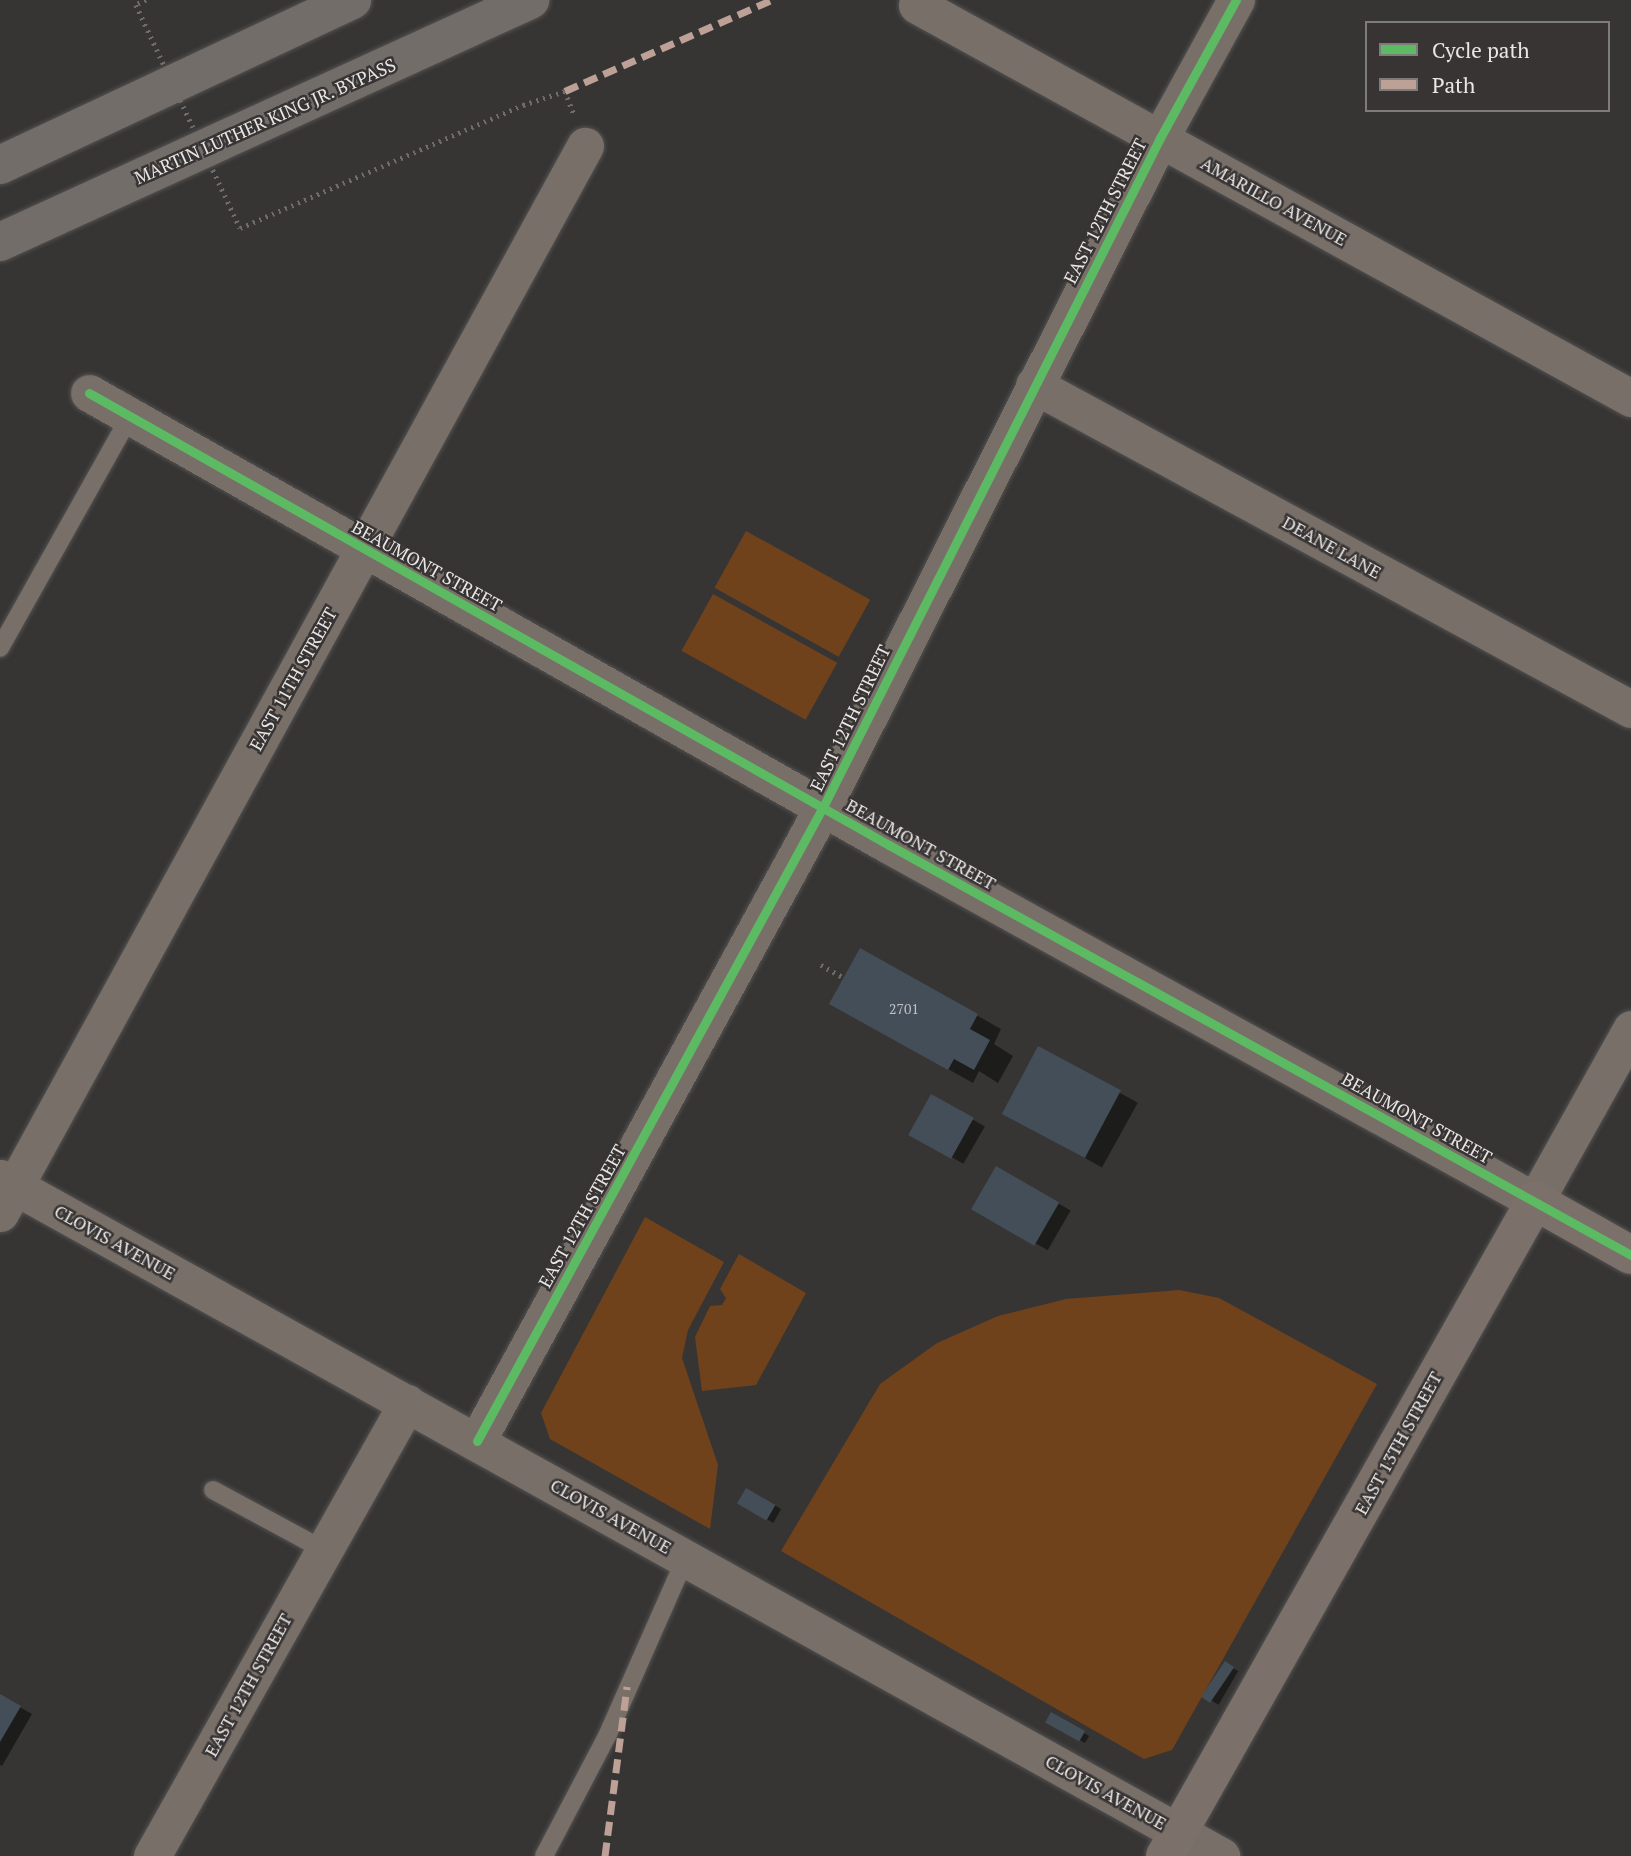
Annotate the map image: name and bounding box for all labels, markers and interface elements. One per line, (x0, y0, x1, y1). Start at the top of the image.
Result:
legend (1365, 21, 1610, 112)
text: Cycle path (1432, 36, 1530, 64)
street label: MARTIN LUTHER KING JR. BYPASS (131, 53, 399, 189)
text: Path (1432, 71, 1475, 99)
street label: EAST 12TH STREET (1059, 135, 1151, 287)
street label: AMARILLO AVENUE (1197, 152, 1351, 250)
street label: DEANE LANE (1279, 511, 1385, 583)
street label: BEAUMONT STREET (348, 516, 506, 616)
street label: EAST 11TH STREET (245, 604, 341, 754)
street label: EAST 12TH STREET (805, 641, 895, 795)
street label: BEAUMONT STREET (842, 794, 1000, 894)
house number: 2701 (889, 1001, 919, 1017)
street label: BEAUMONT STREET (1338, 1068, 1496, 1168)
street label: EAST 12TH STREET (534, 1141, 630, 1291)
street label: CLOVIS AVENUE (51, 1200, 179, 1284)
street label: EAST 13TH STREET (1350, 1368, 1446, 1518)
street label: CLOVIS AVENUE (547, 1474, 675, 1558)
street label: EAST 12TH STREET (200, 1610, 296, 1760)
street label: CLOVIS AVENUE (1042, 1750, 1170, 1834)

